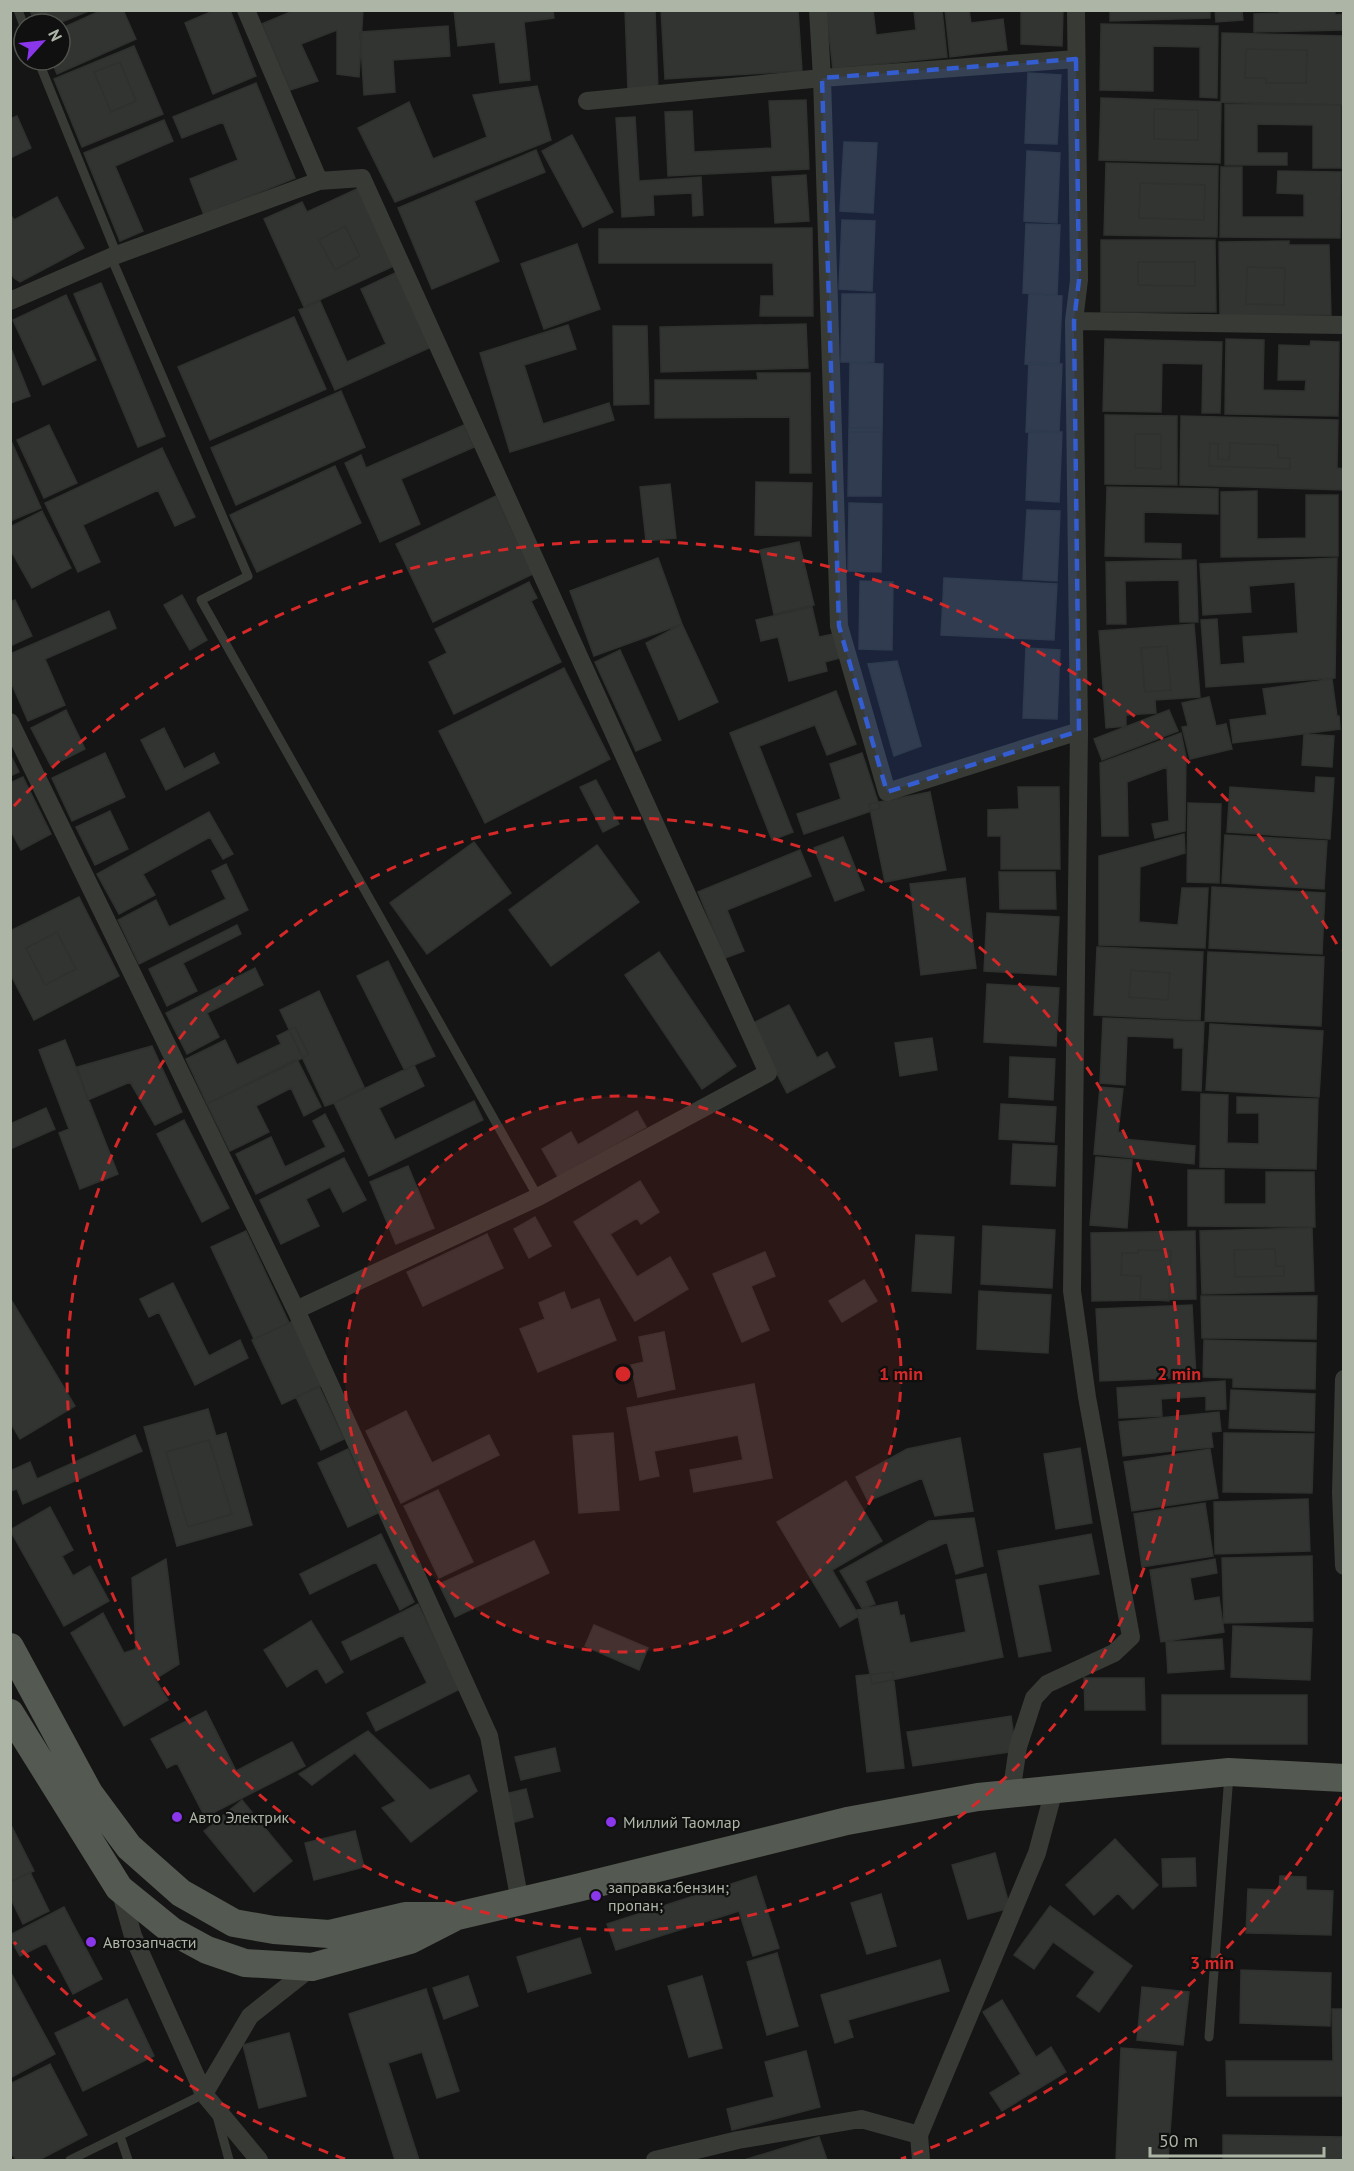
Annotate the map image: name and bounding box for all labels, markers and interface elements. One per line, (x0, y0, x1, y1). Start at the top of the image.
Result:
north arrow (12, 12, 72, 72)
text: N (44, 26, 67, 44)
text: 1 min (879, 1362, 923, 1385)
text: 2 min (1157, 1362, 1201, 1385)
centre of rings (613, 1364, 633, 1384)
place label: Авто Электрик (189, 1807, 290, 1827)
marker: Авто Электрик (170, 1810, 184, 1824)
place label: Миллий Таомлар (623, 1812, 740, 1832)
marker: Миллий Таомлар (604, 1815, 618, 1829)
place label: заправка:бензин; пропан; (608, 1877, 729, 1915)
marker: заправка:бензин; пропан; (589, 1889, 603, 1903)
place label: Автозапчасти (103, 1932, 196, 1952)
marker: Автозапчасти (84, 1935, 98, 1949)
text: 3 min (1190, 1951, 1234, 1974)
scale bar (1150, 2120, 1324, 2158)
text: 50 m (1159, 2129, 1198, 2152)

